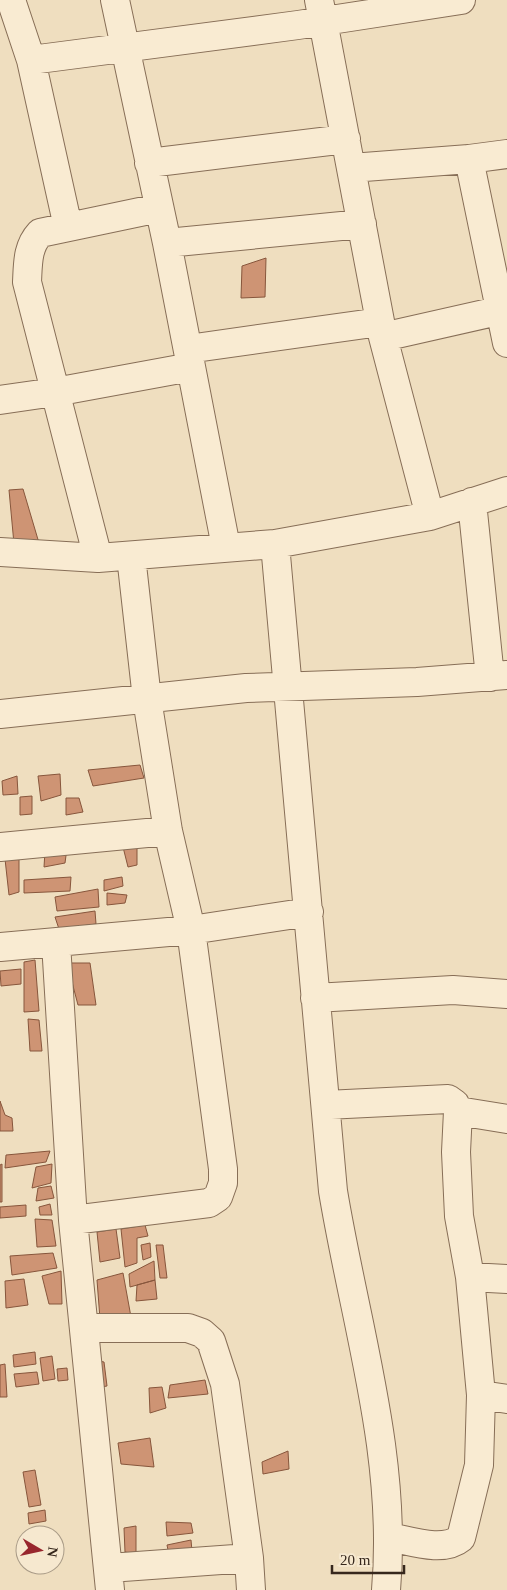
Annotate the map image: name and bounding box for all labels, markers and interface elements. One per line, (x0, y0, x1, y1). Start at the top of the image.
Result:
north arrow (15, 1525, 65, 1575)
scale bar (332, 1542, 404, 1574)
text: N (44, 1546, 61, 1558)
text: 20 m (340, 1552, 371, 1568)

